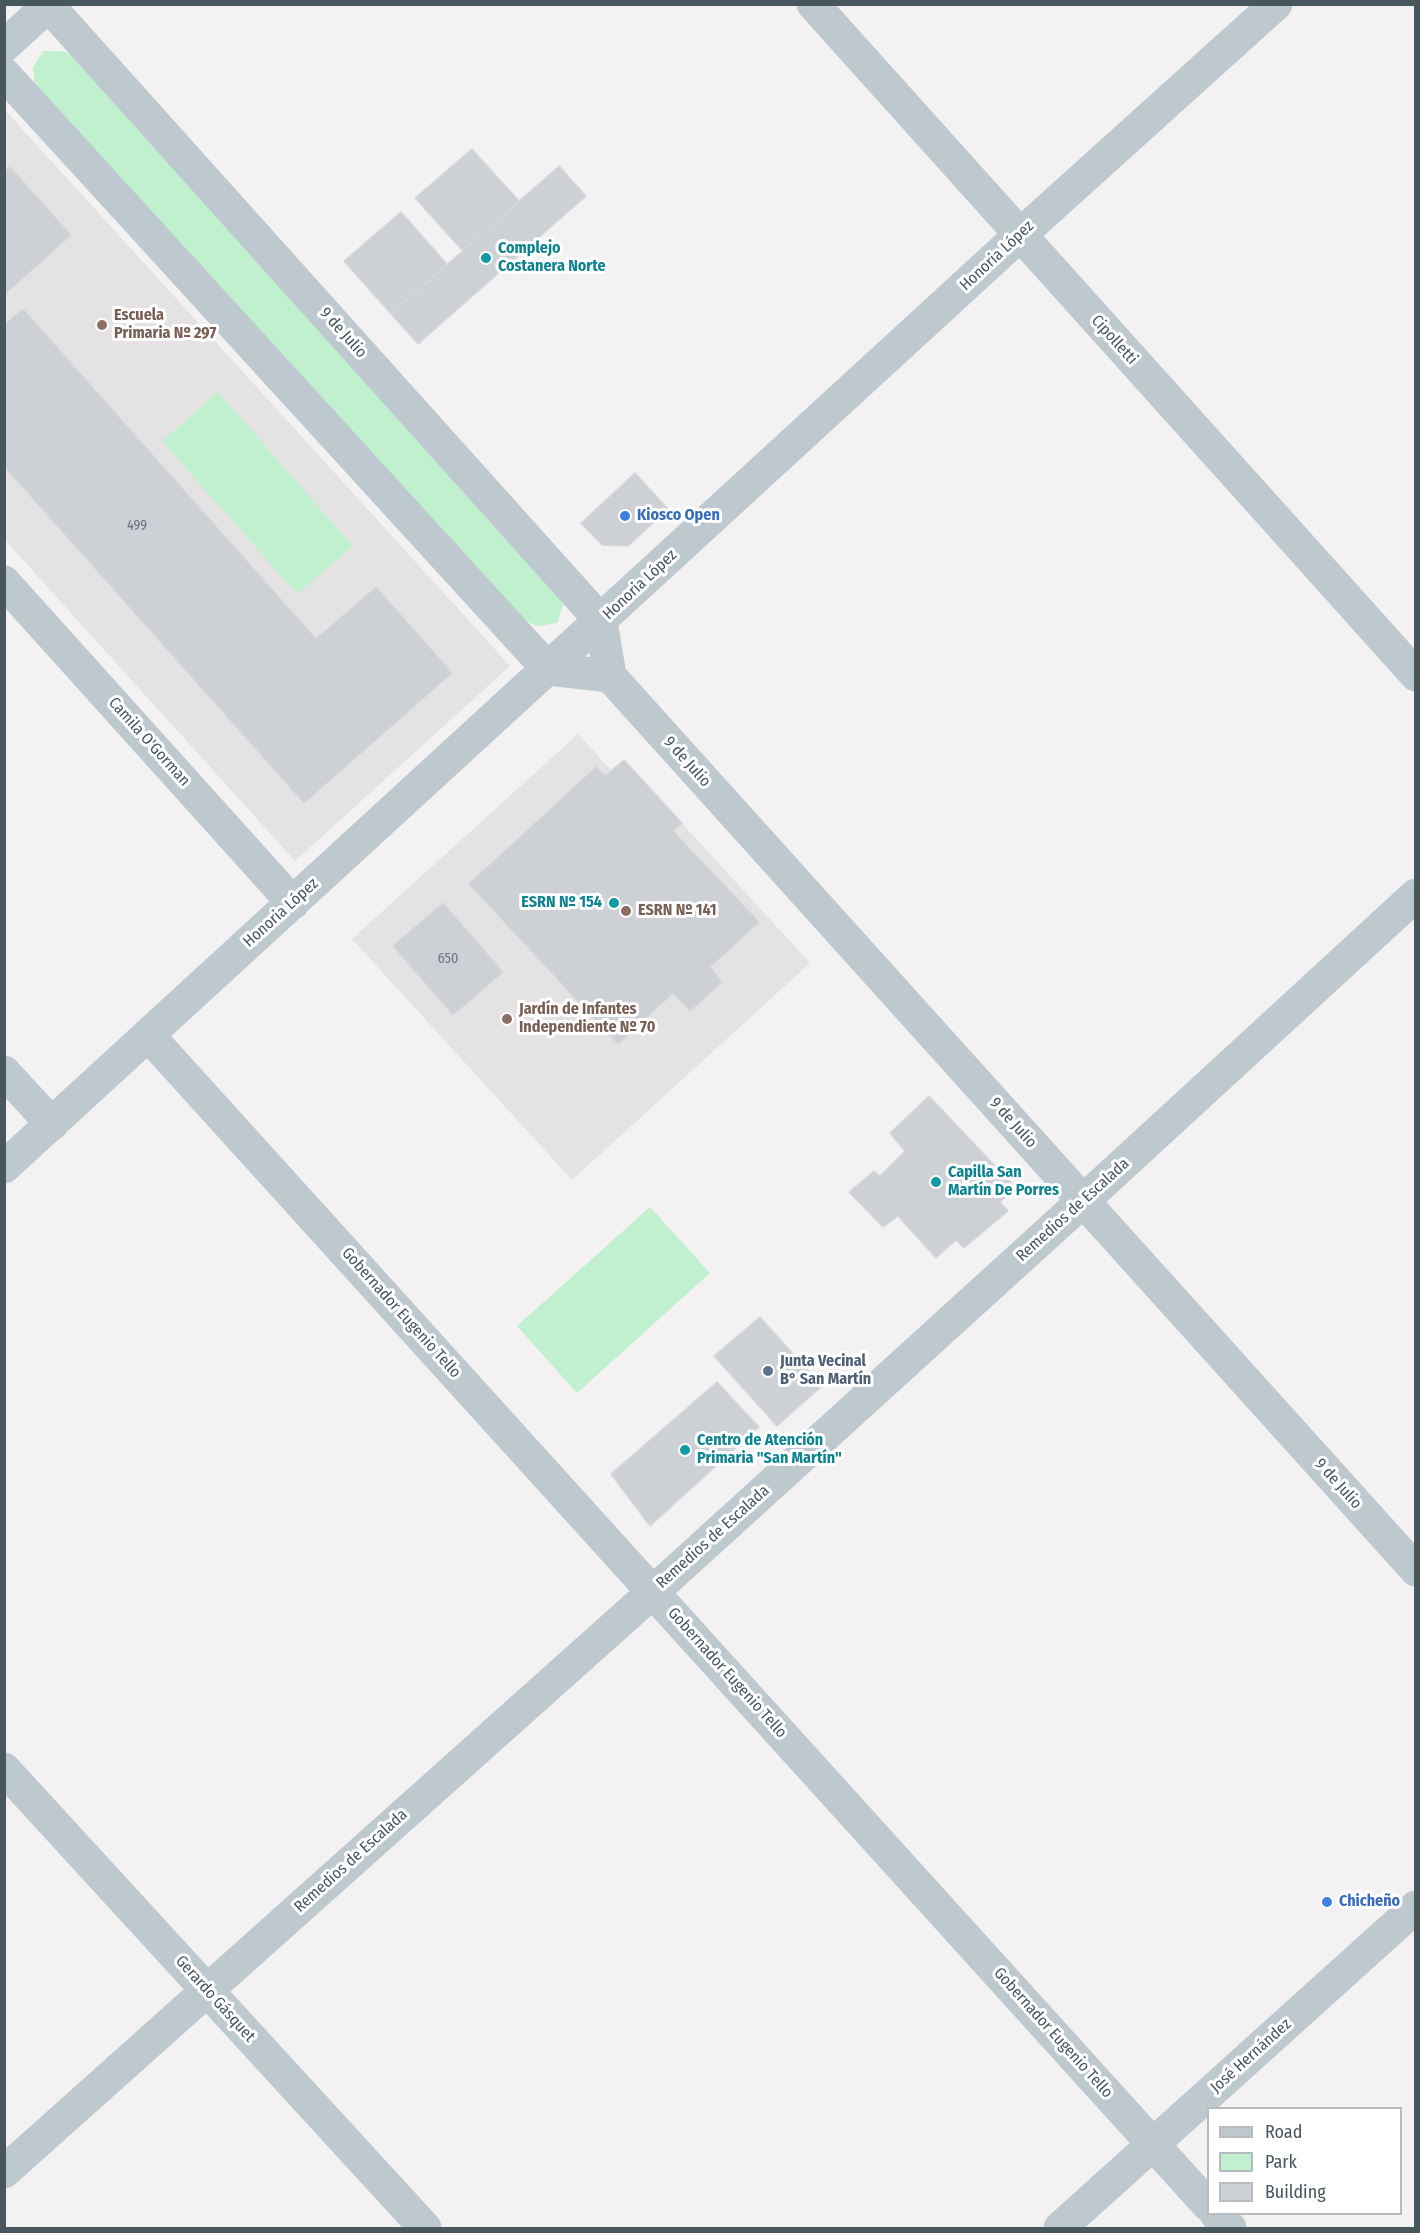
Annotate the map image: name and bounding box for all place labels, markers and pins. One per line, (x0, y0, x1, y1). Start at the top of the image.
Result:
place label: Complejo Costanera Norte (498, 239, 606, 277)
marker: Complejo Costanera Norte (479, 251, 493, 265)
place label: Escuela Primaria Nº 297 (114, 306, 216, 344)
marker: Escuela Primaria Nº 297 (95, 318, 109, 332)
place label: Kiosco Open (637, 506, 720, 526)
marker: Kiosco Open (618, 509, 632, 523)
place label: ESRN Nº 154 (521, 893, 602, 913)
marker: ESRN Nº 154 (607, 896, 621, 910)
place label: ESRN Nº 141 (638, 901, 717, 921)
marker: ESRN Nº 141 (619, 904, 633, 918)
place label: Jardín de Infantes Independiente Nº 70 (519, 1000, 655, 1038)
marker: Jardín de Infantes Independiente Nº 70 (500, 1012, 514, 1026)
place label: Capilla San Martín De Porres (948, 1163, 1059, 1201)
marker: Capilla San Martín De Porres (929, 1175, 943, 1189)
place label: Junta Vecinal B° San Martín (780, 1352, 871, 1390)
marker: Junta Vecinal B° San Martín (761, 1364, 775, 1378)
place label: Centro de Atención Primaria "San Martín" (697, 1431, 842, 1469)
marker: Centro de Atención Primaria "San Martín" (678, 1443, 692, 1457)
place label: Chicheño (1339, 1892, 1400, 1912)
marker: Chicheño (1320, 1895, 1334, 1909)

